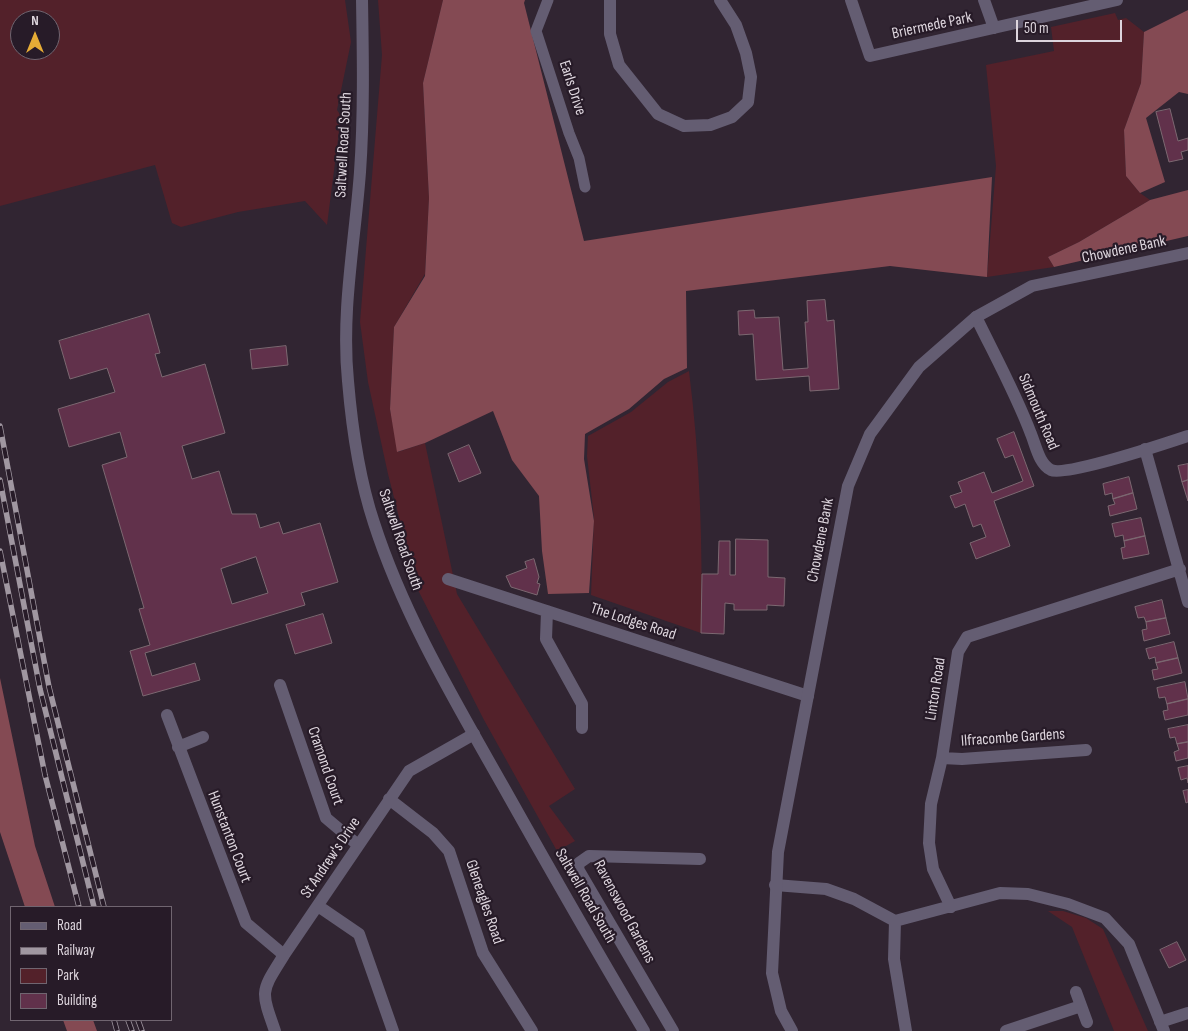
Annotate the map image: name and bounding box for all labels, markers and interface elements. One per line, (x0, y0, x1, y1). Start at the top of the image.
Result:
street label: Briermede Park (890, 8, 974, 44)
north arrow (10, 10, 60, 60)
scale bar (1018, 10, 1124, 42)
text: N (31, 12, 39, 29)
text: 50 m (1024, 19, 1049, 38)
street label: Earls Drive (554, 58, 590, 118)
street label: Saltwell Road South (332, 92, 356, 198)
street label: Chowdene Bank (1080, 232, 1168, 268)
street label: Sidmouth Road (1013, 371, 1063, 453)
street label: Saltwell Road South (374, 487, 426, 593)
street label: Chowdene Bank (803, 496, 839, 584)
street label: The Lodges Road (588, 599, 678, 645)
street label: Linton Road (922, 656, 950, 722)
street label: Cramond Court (303, 724, 347, 808)
street label: Ilfracombe Gardens (960, 725, 1066, 751)
street label: Hunstanton Court (203, 788, 255, 886)
street label: St Andrew's Drive (297, 814, 365, 902)
street label: Saltwell Road South (550, 845, 620, 947)
street label: Gleneagles Road (461, 857, 507, 947)
street label: Ravenswood Gardens (589, 857, 659, 967)
legend (10, 906, 172, 1021)
text: Road (57, 916, 82, 935)
text: Railway (57, 941, 95, 960)
text: Park (57, 966, 79, 985)
text: Building (57, 991, 97, 1010)

